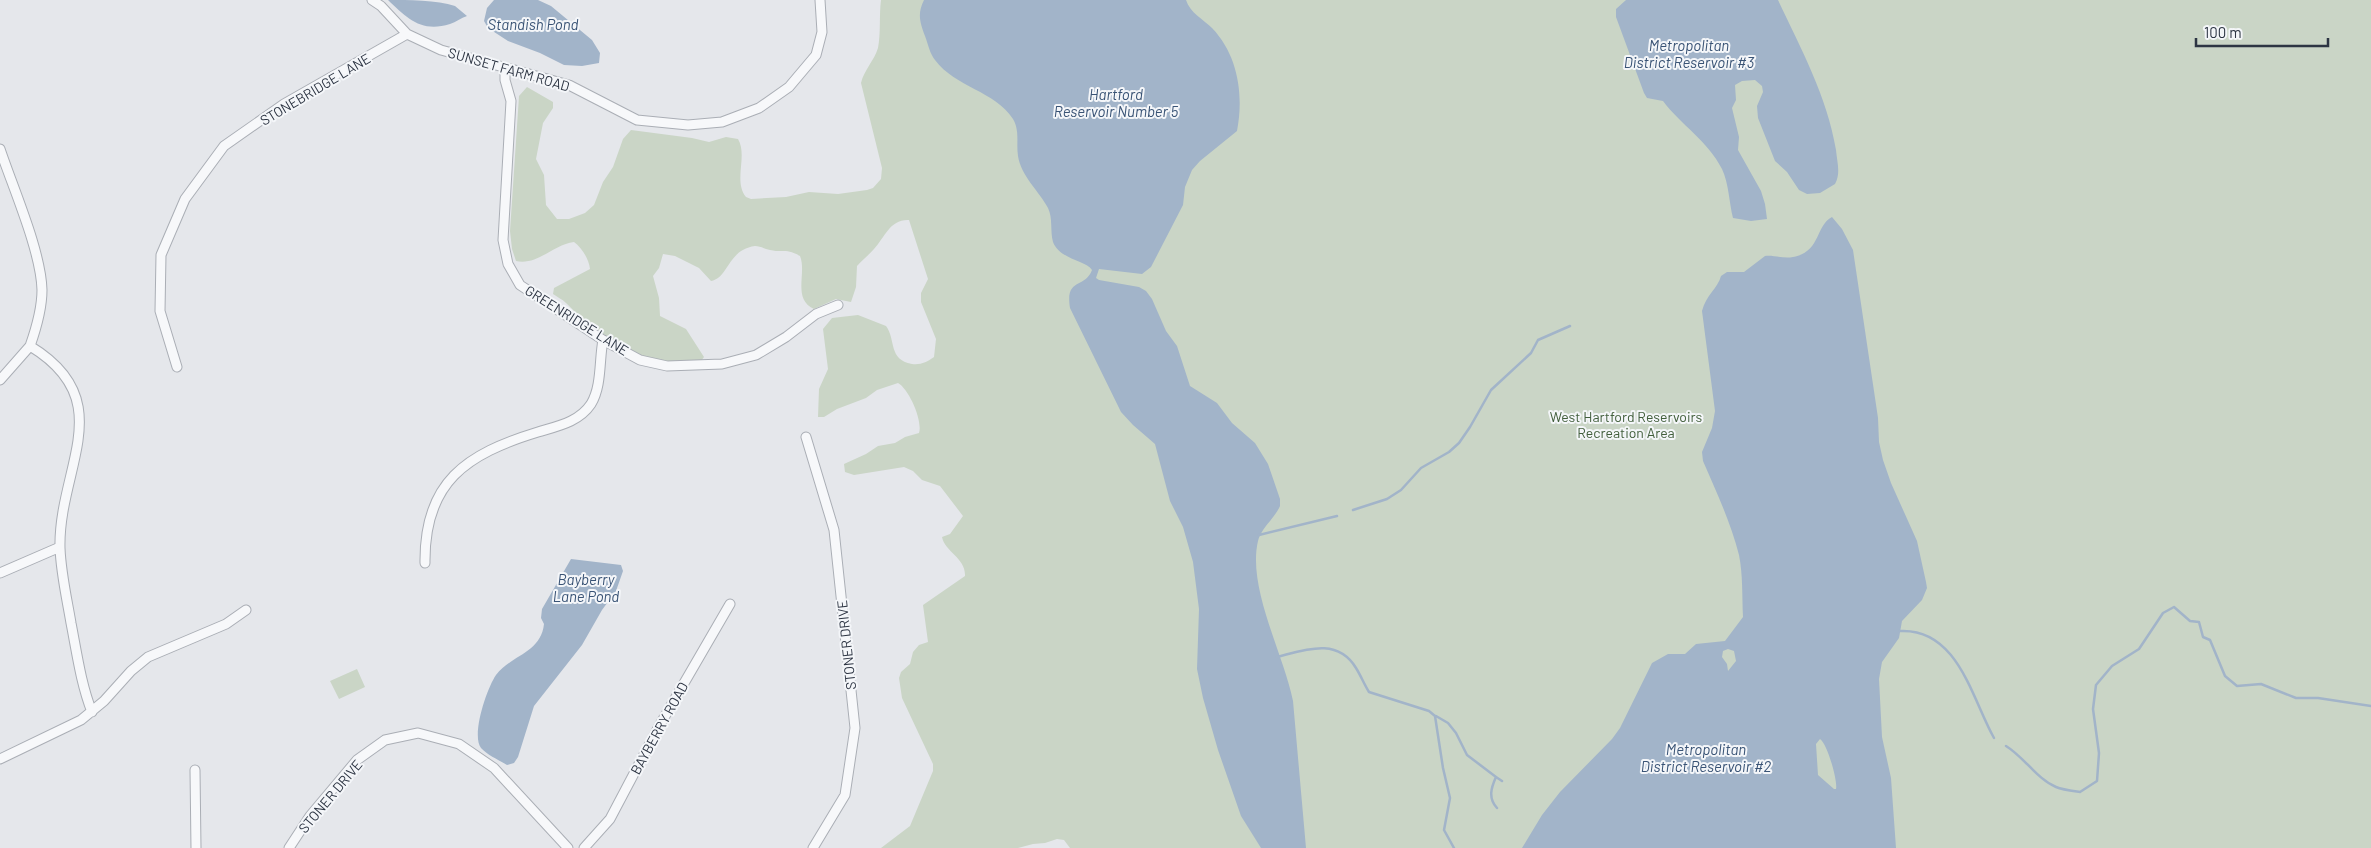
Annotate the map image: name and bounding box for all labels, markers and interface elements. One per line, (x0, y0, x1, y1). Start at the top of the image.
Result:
water label: Standish Pond (488, 15, 578, 33)
scale bar (2196, 15, 2328, 47)
text: 100 m (2204, 23, 2242, 41)
water label: Metropolitan District Reservoir #3 (1624, 36, 1755, 71)
street label: SUNSET FARM ROAD (446, 44, 572, 94)
street label: STONEBRIDGE LANE (257, 49, 373, 129)
water label: Hartford Reservoir Number 5 (1054, 85, 1179, 120)
street label: GREENRIDGE LANE (522, 281, 632, 359)
park label: West Hartford Reservoirs Recreation Area (1550, 408, 1703, 441)
water label: Bayberry Lane Pond (553, 570, 619, 605)
street label: STONER DRIVE (833, 599, 859, 691)
street label: BAYBERRY ROAD (627, 679, 691, 777)
water label: Metropolitan District Reservoir #2 (1641, 740, 1772, 775)
street label: STONER DRIVE (294, 756, 366, 836)

